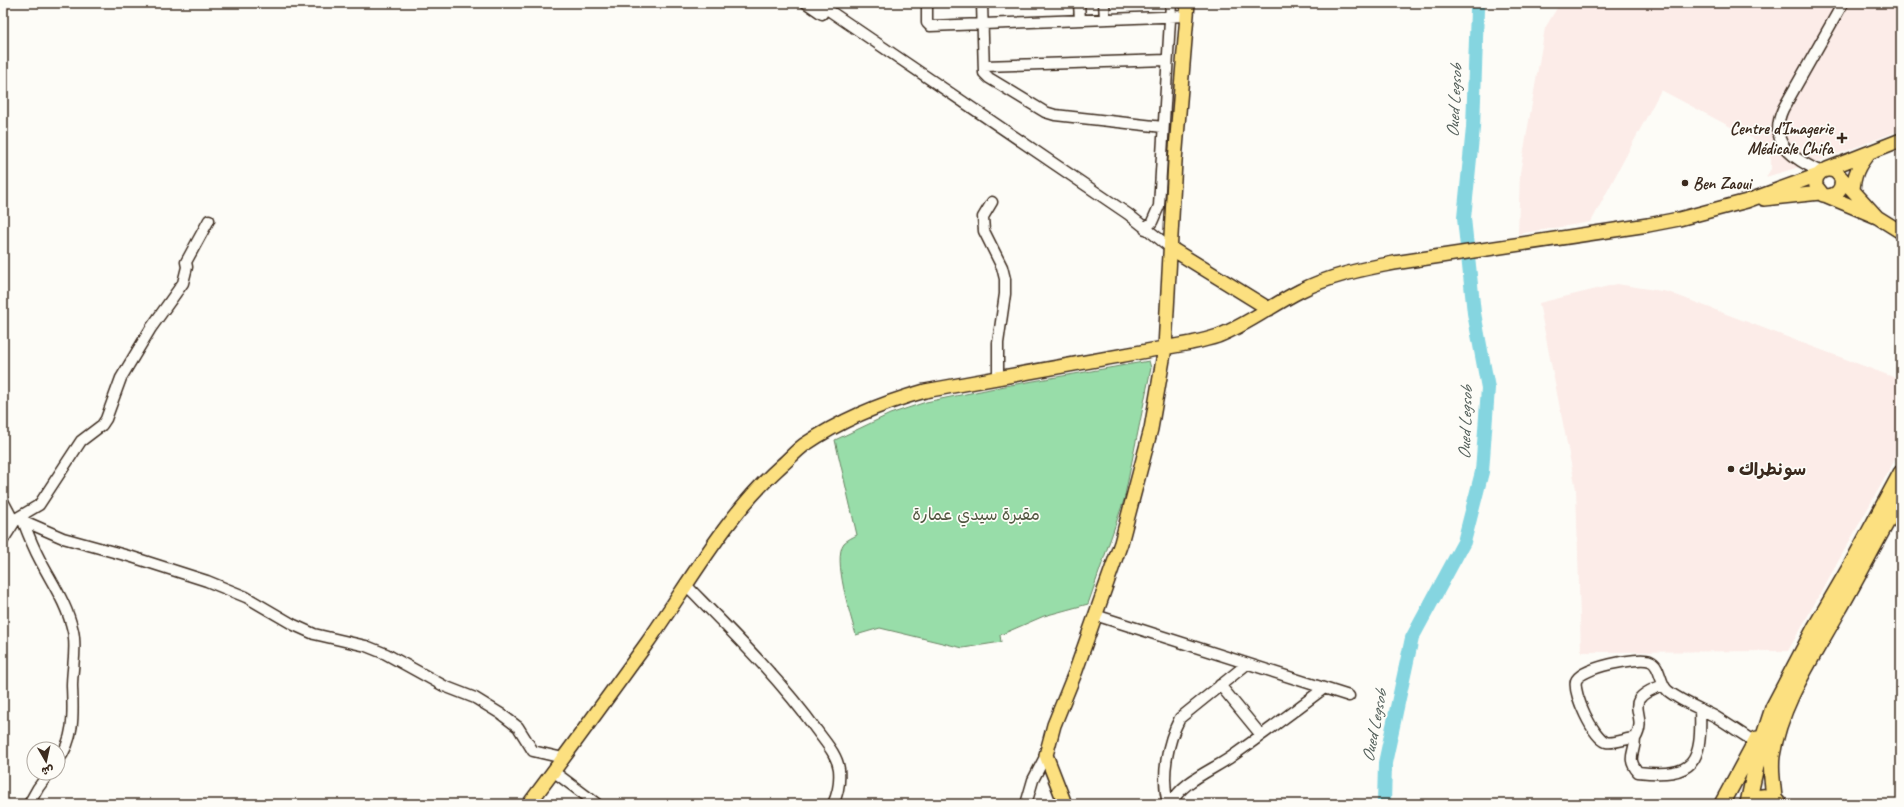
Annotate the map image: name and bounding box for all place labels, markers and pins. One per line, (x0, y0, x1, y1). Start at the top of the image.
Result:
place label: Centre d’Imagerie Médicale Chifa (1730, 118, 1835, 159)
marker: Centre d’Imagerie Médicale Chifa (1836, 132, 1848, 144)
place label: Ben Zaoui (1693, 173, 1754, 194)
marker: Ben Zaoui (1680, 178, 1690, 188)
place label: سونطراك (1739, 459, 1806, 480)
marker: سونطراك (1726, 464, 1736, 474)

